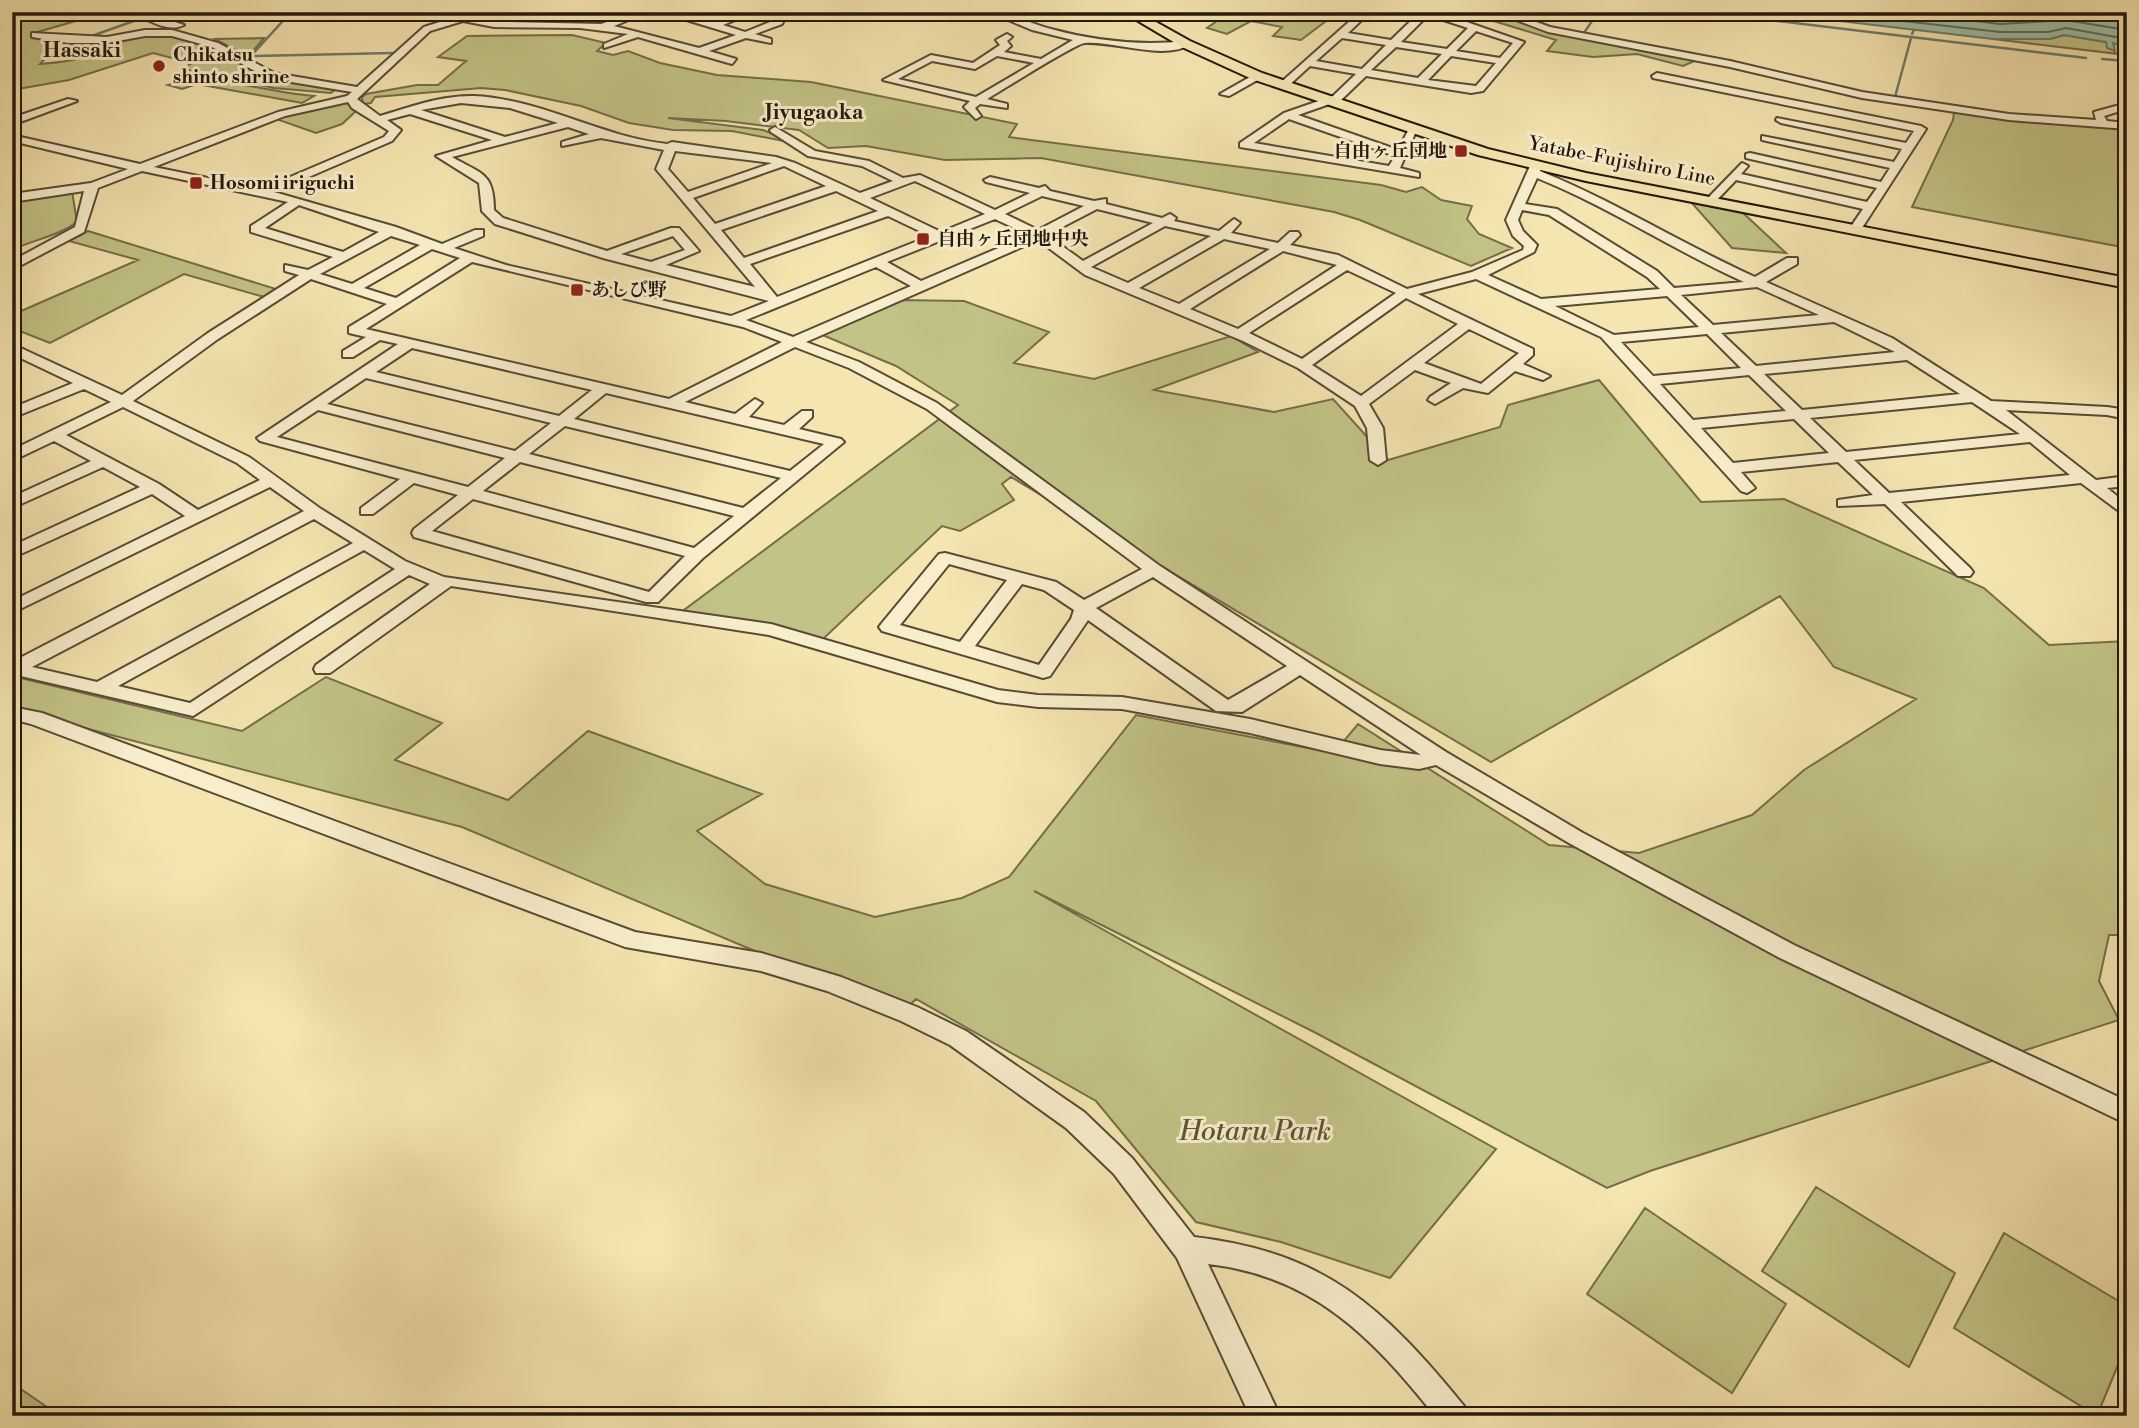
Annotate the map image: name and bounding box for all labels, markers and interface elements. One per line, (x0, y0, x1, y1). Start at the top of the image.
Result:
district label: Hassaki (43, 38, 121, 64)
place label: Chikatsu shinto shrine (173, 43, 290, 89)
marker: Chikatsu shinto shrine (151, 58, 167, 74)
district label: Jiyugaoka (762, 100, 864, 126)
street label: Yatabe-Fujishiro Line (1526, 131, 1717, 191)
place label: 自由ヶ丘団地 (1333, 139, 1447, 163)
marker: 自由ヶ丘団地 (1453, 143, 1469, 159)
place label: Hosomi iriguchi (210, 171, 355, 195)
marker: Hosomi iriguchi (188, 175, 204, 191)
place label: 自由ヶ丘団地中央 (937, 227, 1089, 251)
marker: 自由ヶ丘団地中央 (915, 231, 931, 247)
place label: あしび野 (591, 278, 667, 302)
marker: あしび野 (569, 282, 585, 298)
park label: Hotaru Park (1178, 1114, 1331, 1149)

